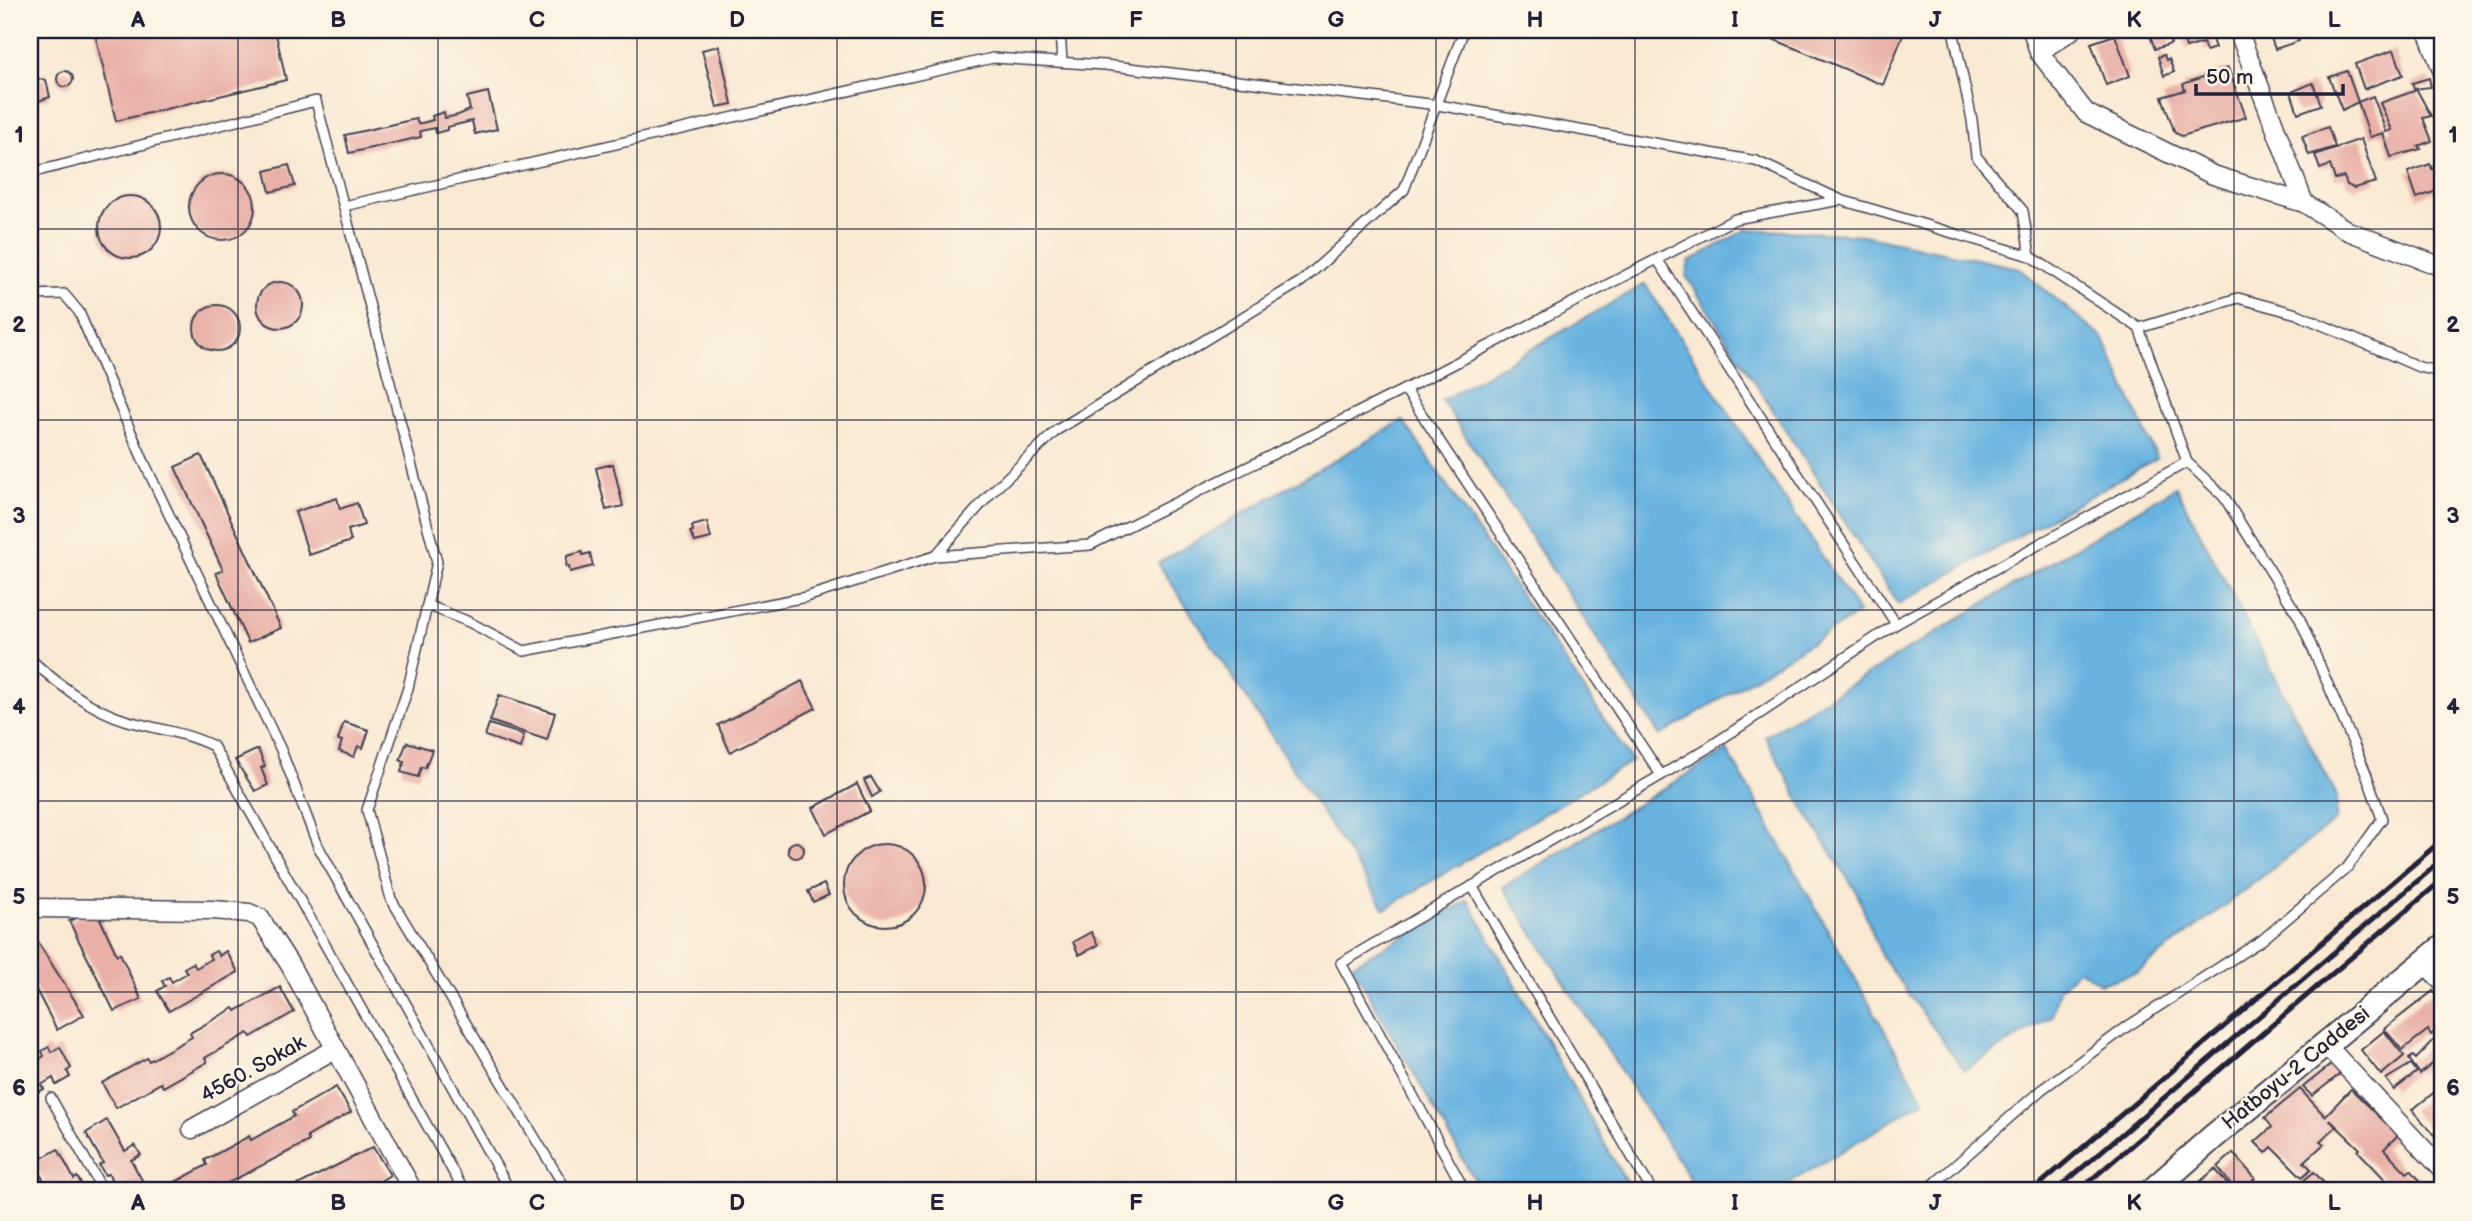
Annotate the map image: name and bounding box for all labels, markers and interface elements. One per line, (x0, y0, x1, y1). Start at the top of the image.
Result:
text: A (130, 6, 146, 34)
text: B (330, 6, 346, 34)
text: C (529, 6, 545, 34)
text: D (729, 6, 745, 34)
text: E (930, 6, 945, 34)
text: F (1129, 6, 1143, 34)
text: G (1328, 6, 1345, 34)
text: H (1526, 6, 1544, 34)
text: I (1731, 6, 1739, 34)
text: J (1929, 6, 1942, 34)
text: K (2126, 6, 2142, 34)
text: L (2327, 6, 2341, 34)
scale bar (2196, 52, 2342, 96)
text: 50 m (2206, 65, 2253, 90)
text: 1 (14, 121, 24, 149)
text: 1 (2448, 121, 2458, 149)
text: 2 (12, 311, 26, 339)
text: 2 (2446, 311, 2460, 339)
text: 3 (12, 502, 26, 530)
text: 3 (2446, 502, 2460, 530)
text: 4 (12, 693, 26, 721)
text: 4 (2446, 693, 2460, 721)
text: 5 (12, 883, 26, 911)
text: 5 (2446, 883, 2460, 911)
street label: Hatboyu-2 Caddesi (2217, 1001, 2375, 1135)
street label: 4560. Sokak (196, 1030, 310, 1108)
text: 6 (12, 1074, 26, 1102)
text: 6 (2446, 1074, 2460, 1102)
text: A (130, 1189, 146, 1217)
text: B (330, 1189, 346, 1217)
text: C (529, 1189, 545, 1217)
text: D (729, 1189, 745, 1217)
text: E (930, 1189, 945, 1217)
text: F (1129, 1189, 1143, 1217)
text: G (1328, 1189, 1345, 1217)
text: H (1526, 1189, 1544, 1217)
text: I (1731, 1189, 1739, 1217)
text: J (1929, 1189, 1942, 1217)
text: K (2126, 1189, 2142, 1217)
text: L (2327, 1189, 2341, 1217)

